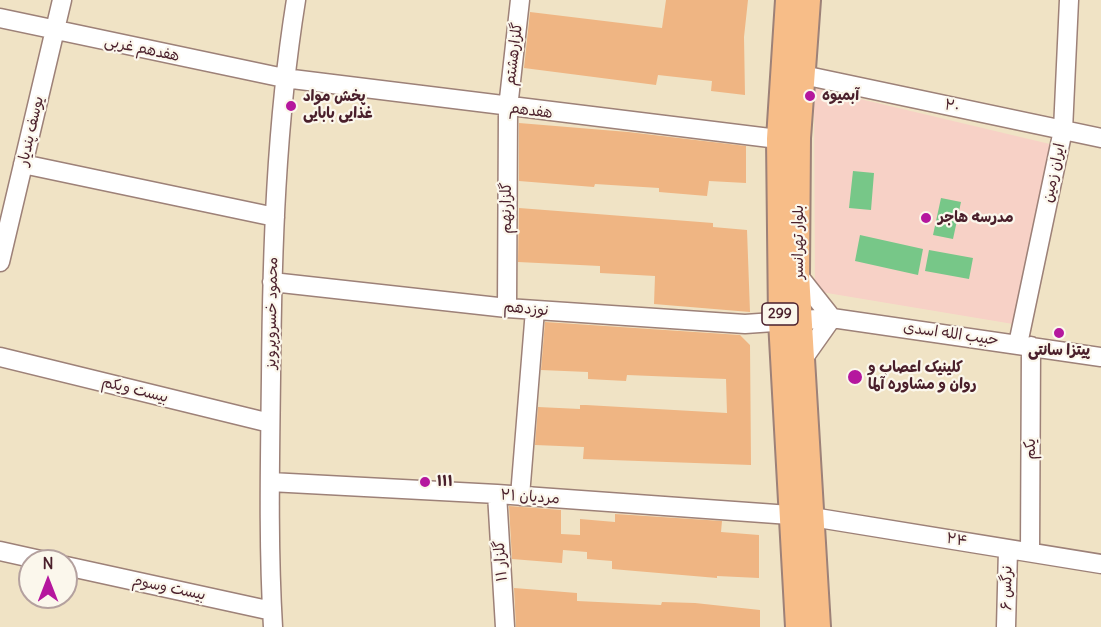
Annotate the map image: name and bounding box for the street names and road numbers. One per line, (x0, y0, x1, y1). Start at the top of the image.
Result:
street label: گلزارهشتم (501, 21, 527, 87)
street label: هفدهم غربی (103, 32, 181, 66)
street label: یوسف پندیار (14, 95, 48, 167)
street label: ۲۰ (943, 96, 961, 116)
street label: هفدهم (508, 99, 554, 123)
street label: ایران زمین (1039, 142, 1069, 204)
street label: گلزارنهم (498, 182, 516, 234)
street label: بلوار تهرانسر (790, 205, 808, 279)
street label: محمود خسروپرویز (262, 257, 282, 369)
street label: نوزدهم (503, 298, 549, 320)
road number: 299 (762, 303, 798, 325)
street label: حبیب الله اسدی (902, 318, 1000, 350)
street label: بیست ویکم (100, 373, 170, 407)
street label: یکم (1022, 438, 1040, 460)
street label: ۲۱ مردیان (500, 486, 560, 508)
street label: ۲۴ (945, 529, 969, 551)
street label: گلزار ۱۱ (491, 540, 511, 582)
street label: نرگس ۶ (998, 565, 1016, 611)
street label: بیست وسوم (131, 571, 207, 605)

